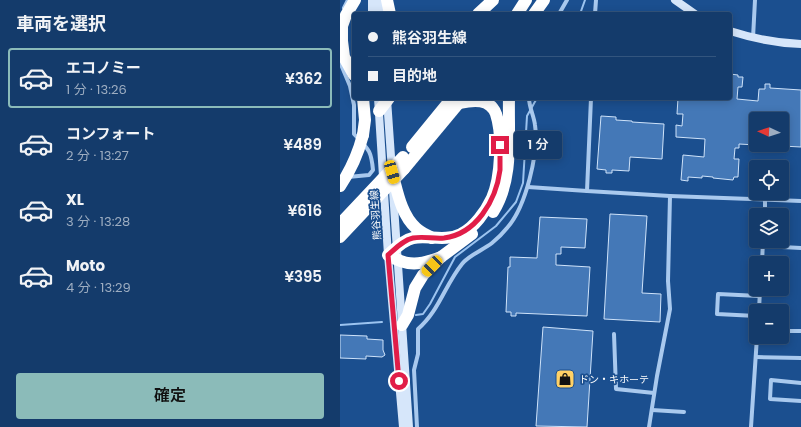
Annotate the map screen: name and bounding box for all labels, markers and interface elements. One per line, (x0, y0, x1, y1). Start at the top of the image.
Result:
text: 車両を選択 (16, 11, 106, 36)
text: 熊谷羽生線 (392, 27, 467, 48)
text: エコノミー (66, 57, 141, 78)
icon: car (18, 60, 54, 96)
text: 目的地 (392, 65, 437, 86)
text: ¥362 (285, 68, 322, 89)
text: 1 分 · 13:26 (66, 80, 127, 99)
north arrow (749, 112, 789, 152)
map controls (749, 112, 789, 344)
text: コンフォート (66, 123, 156, 144)
icon: car (18, 126, 54, 162)
callout: 1 分 (514, 131, 562, 159)
text: ¥489 (284, 134, 322, 155)
text: 1 分 (528, 135, 548, 154)
route end (491, 136, 509, 154)
text: 2 分 · 13:27 (66, 146, 129, 165)
car (383, 159, 401, 185)
button: locate (749, 160, 789, 200)
text: XL (66, 189, 84, 210)
street label: 熊谷羽生線 (366, 190, 385, 240)
icon: car (18, 192, 54, 228)
text: ¥616 (288, 200, 322, 221)
button: layers (749, 208, 789, 248)
text: 3 分 · 13:28 (66, 212, 130, 231)
car (419, 253, 445, 279)
text: Moto (66, 255, 105, 276)
button: + (749, 256, 789, 296)
icon: car (18, 258, 54, 294)
text: ¥395 (284, 266, 322, 287)
text: 4 分 · 13:29 (66, 278, 131, 297)
button: − (749, 304, 789, 344)
shop icon: ドン・キホーテ (554, 368, 576, 390)
route start (390, 372, 408, 390)
place label: ドン・キホーテ (579, 372, 649, 387)
button: 確定 (16, 373, 324, 419)

